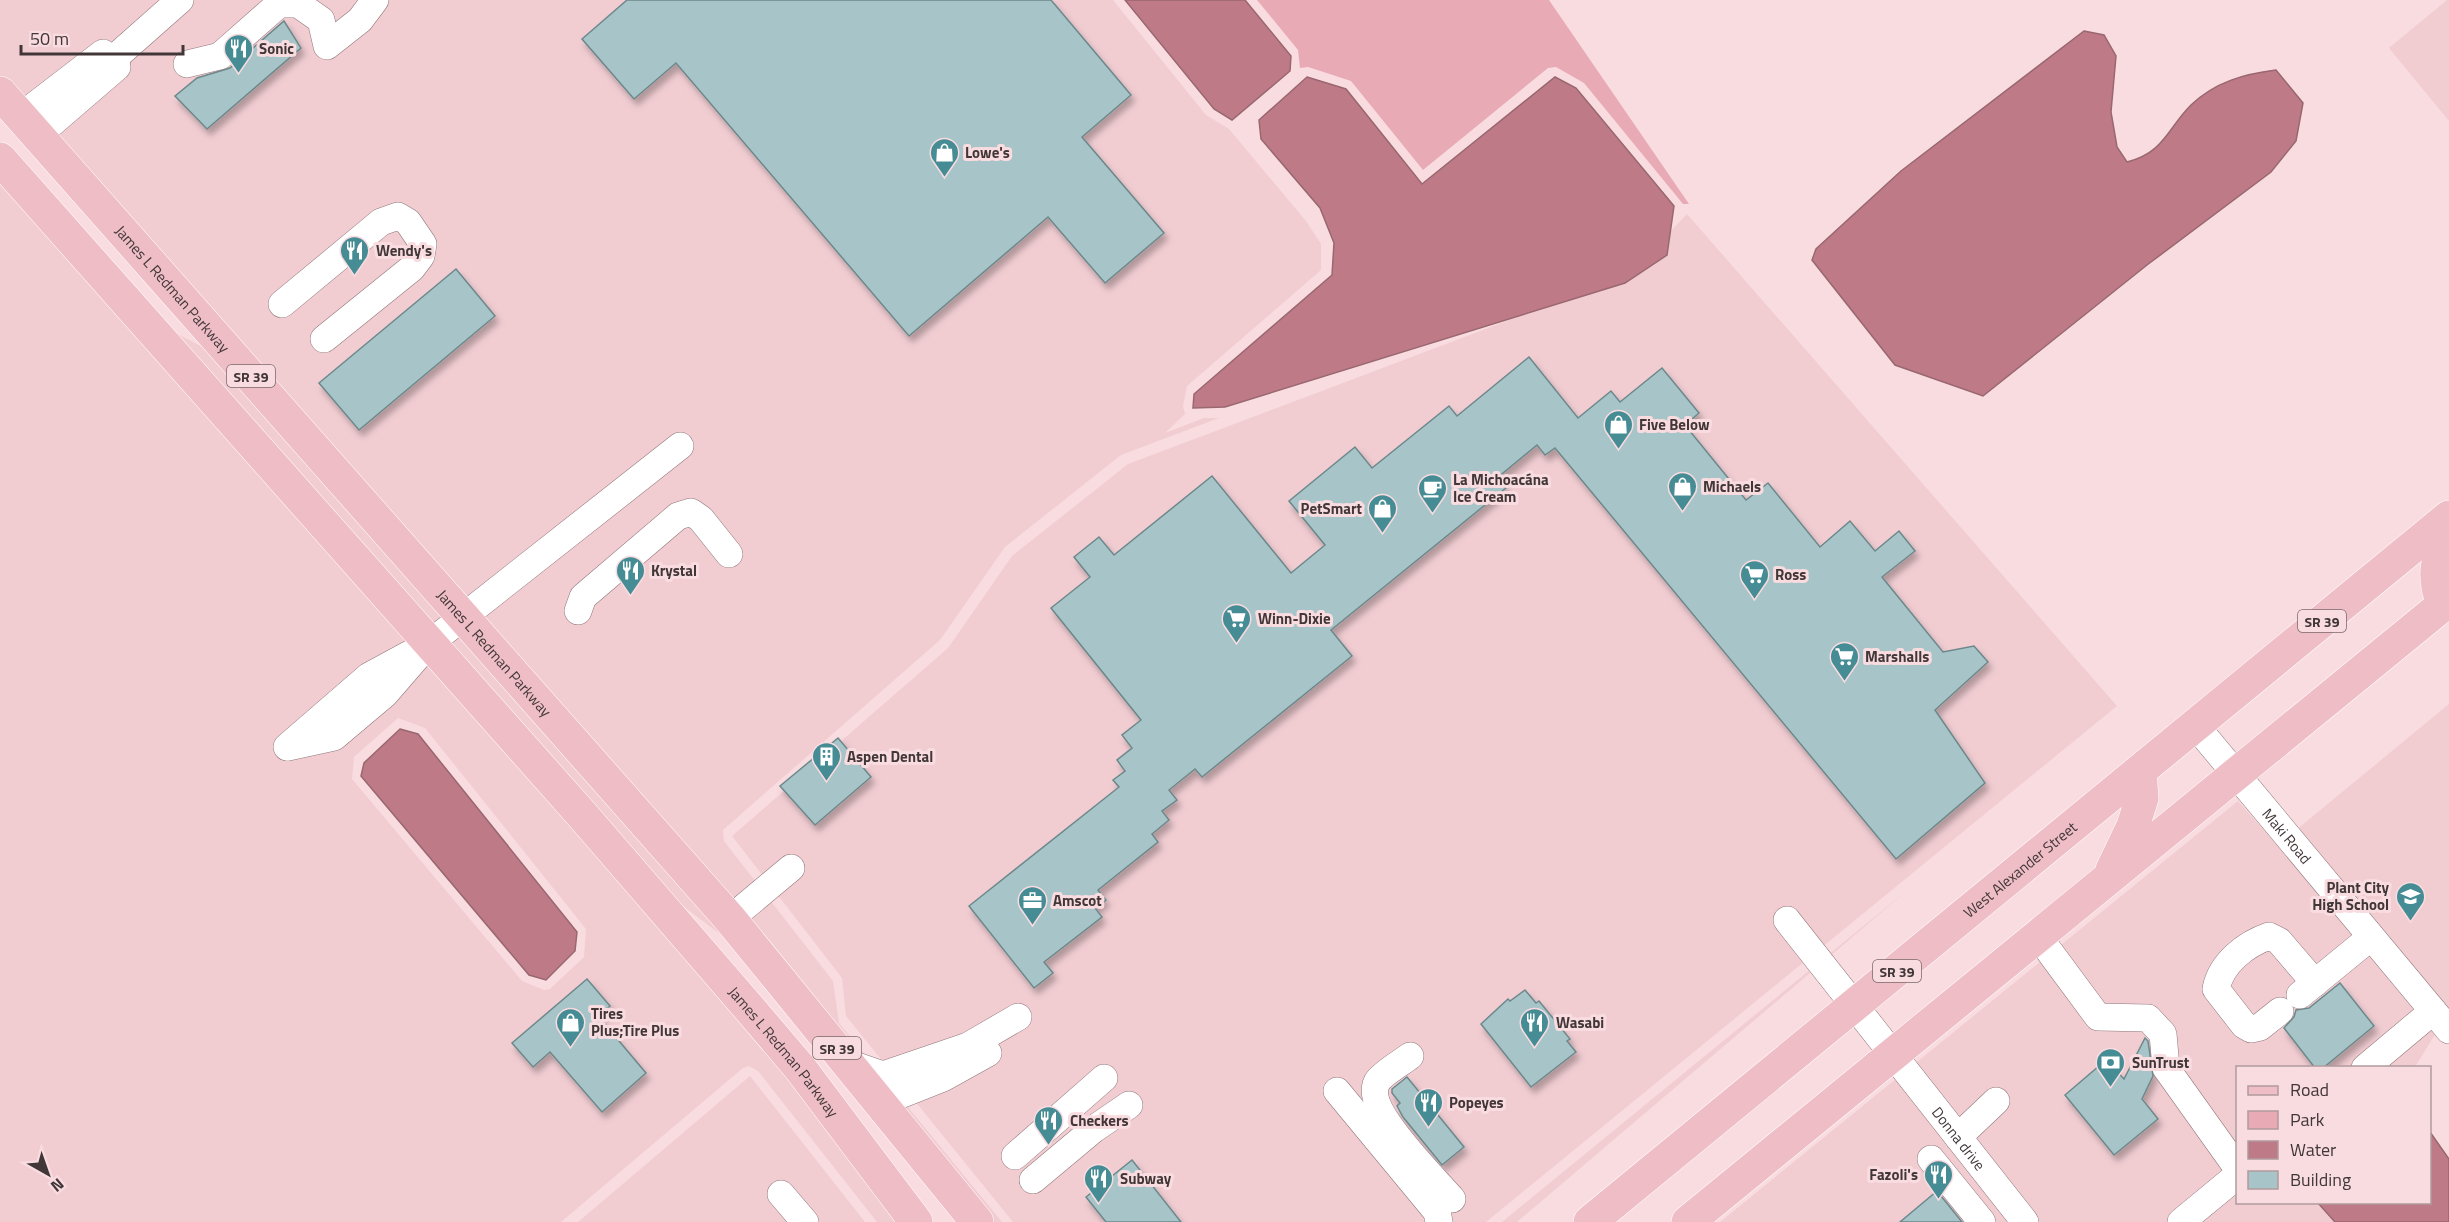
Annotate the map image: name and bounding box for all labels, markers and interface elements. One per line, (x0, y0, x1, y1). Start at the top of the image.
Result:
scale bar (21, 18, 183, 56)
text: 50 m (30, 25, 69, 52)
restaurant icon: Sonic (222, 32, 254, 74)
place label: Sonic (259, 37, 294, 60)
shop icon: Lowe's (928, 136, 960, 178)
place label: Lowe's (965, 141, 1010, 164)
street label: James L Redman Parkway (110, 220, 236, 357)
restaurant icon: Wendy's (339, 234, 371, 276)
place label: Wendy's (376, 239, 432, 262)
road number: SR 39 (227, 365, 275, 387)
shop icon: Five Below (1602, 408, 1634, 450)
place label: Five Below (1639, 413, 1710, 436)
place label: La Michoacána Ice Cream (1453, 468, 1549, 508)
shop icon: Michaels (1666, 470, 1698, 512)
cafe icon: La Michoacána Ice Cream (1416, 472, 1448, 514)
place label: Michaels (1703, 475, 1761, 498)
shop icon: PetSmart (1367, 492, 1399, 534)
place label: PetSmart (1301, 497, 1363, 520)
restaurant icon: Krystal (614, 554, 646, 596)
supermarket icon: Ross (1738, 558, 1770, 600)
place label: Krystal (651, 559, 697, 582)
place label: Ross (1775, 563, 1806, 586)
street label: James L Redman Parkway (432, 584, 557, 722)
supermarket icon: Winn-Dixie (1221, 602, 1253, 644)
place label: Winn-Dixie (1258, 607, 1331, 630)
road number: SR 39 (2298, 610, 2346, 632)
supermarket icon: Marshalls (1828, 640, 1860, 682)
place label: Marshalls (1865, 645, 1929, 668)
building icon: Aspen Dental (810, 740, 842, 782)
place label: Aspen Dental (847, 745, 933, 768)
street label: Maki Road (2257, 803, 2317, 869)
street label: West Alexander Street (1958, 815, 2082, 923)
place label: Plant City High School (2312, 876, 2389, 916)
school or university icon: Plant City High School (2394, 880, 2426, 922)
office icon: Amscot (1016, 884, 1048, 926)
place label: Amscot (1053, 889, 1102, 912)
road number: SR 39 (1873, 960, 1921, 982)
street label: James L Redman Parkway (723, 981, 845, 1122)
place label: Tires Plus;Tire Plus (591, 1002, 679, 1042)
shop icon: Tires Plus;Tire Plus (554, 1006, 586, 1048)
restaurant icon: Wasabi (1519, 1006, 1551, 1048)
place label: Wasabi (1556, 1011, 1604, 1034)
road number: SR 39 (813, 1037, 861, 1059)
bank icon: SunTrust (2095, 1046, 2127, 1088)
place label: SunTrust (2132, 1051, 2190, 1074)
legend (2236, 1066, 2431, 1204)
text: Road (2290, 1076, 2329, 1103)
restaurant icon: Popeyes (1412, 1086, 1444, 1128)
place label: Popeyes (1449, 1091, 1504, 1114)
street label: Donna drive (1927, 1102, 1992, 1175)
restaurant icon: Checkers (1033, 1104, 1065, 1146)
text: Park (2290, 1106, 2325, 1133)
place label: Checkers (1070, 1109, 1129, 1132)
text: Water (2290, 1136, 2336, 1163)
north arrow (18, 1144, 78, 1204)
restaurant icon: Fazoli's (1923, 1158, 1955, 1200)
restaurant icon: Subway (1083, 1162, 1115, 1204)
place label: Fazoli's (1869, 1163, 1918, 1186)
text: Building (2290, 1166, 2351, 1193)
place label: Subway (1120, 1167, 1172, 1190)
text: N (46, 1173, 70, 1198)

